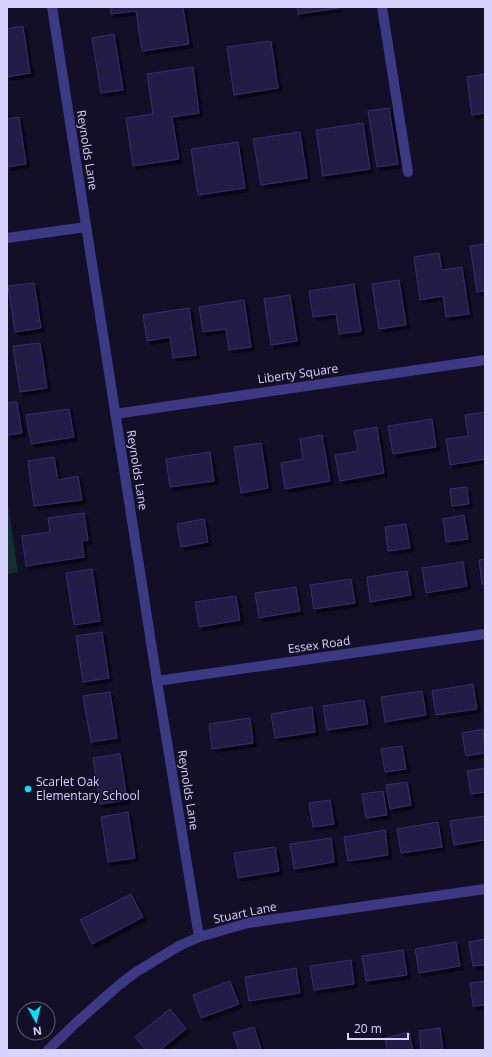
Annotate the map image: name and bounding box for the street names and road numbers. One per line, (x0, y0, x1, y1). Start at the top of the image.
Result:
street label: Reynolds Lane (73, 109, 102, 191)
street label: Liberty Square (257, 359, 340, 388)
street label: Reynolds Lane (123, 429, 152, 511)
street label: Essex Road (287, 632, 351, 657)
street label: Reynolds Lane (174, 749, 203, 831)
street label: Stuart Lane (212, 897, 278, 928)

